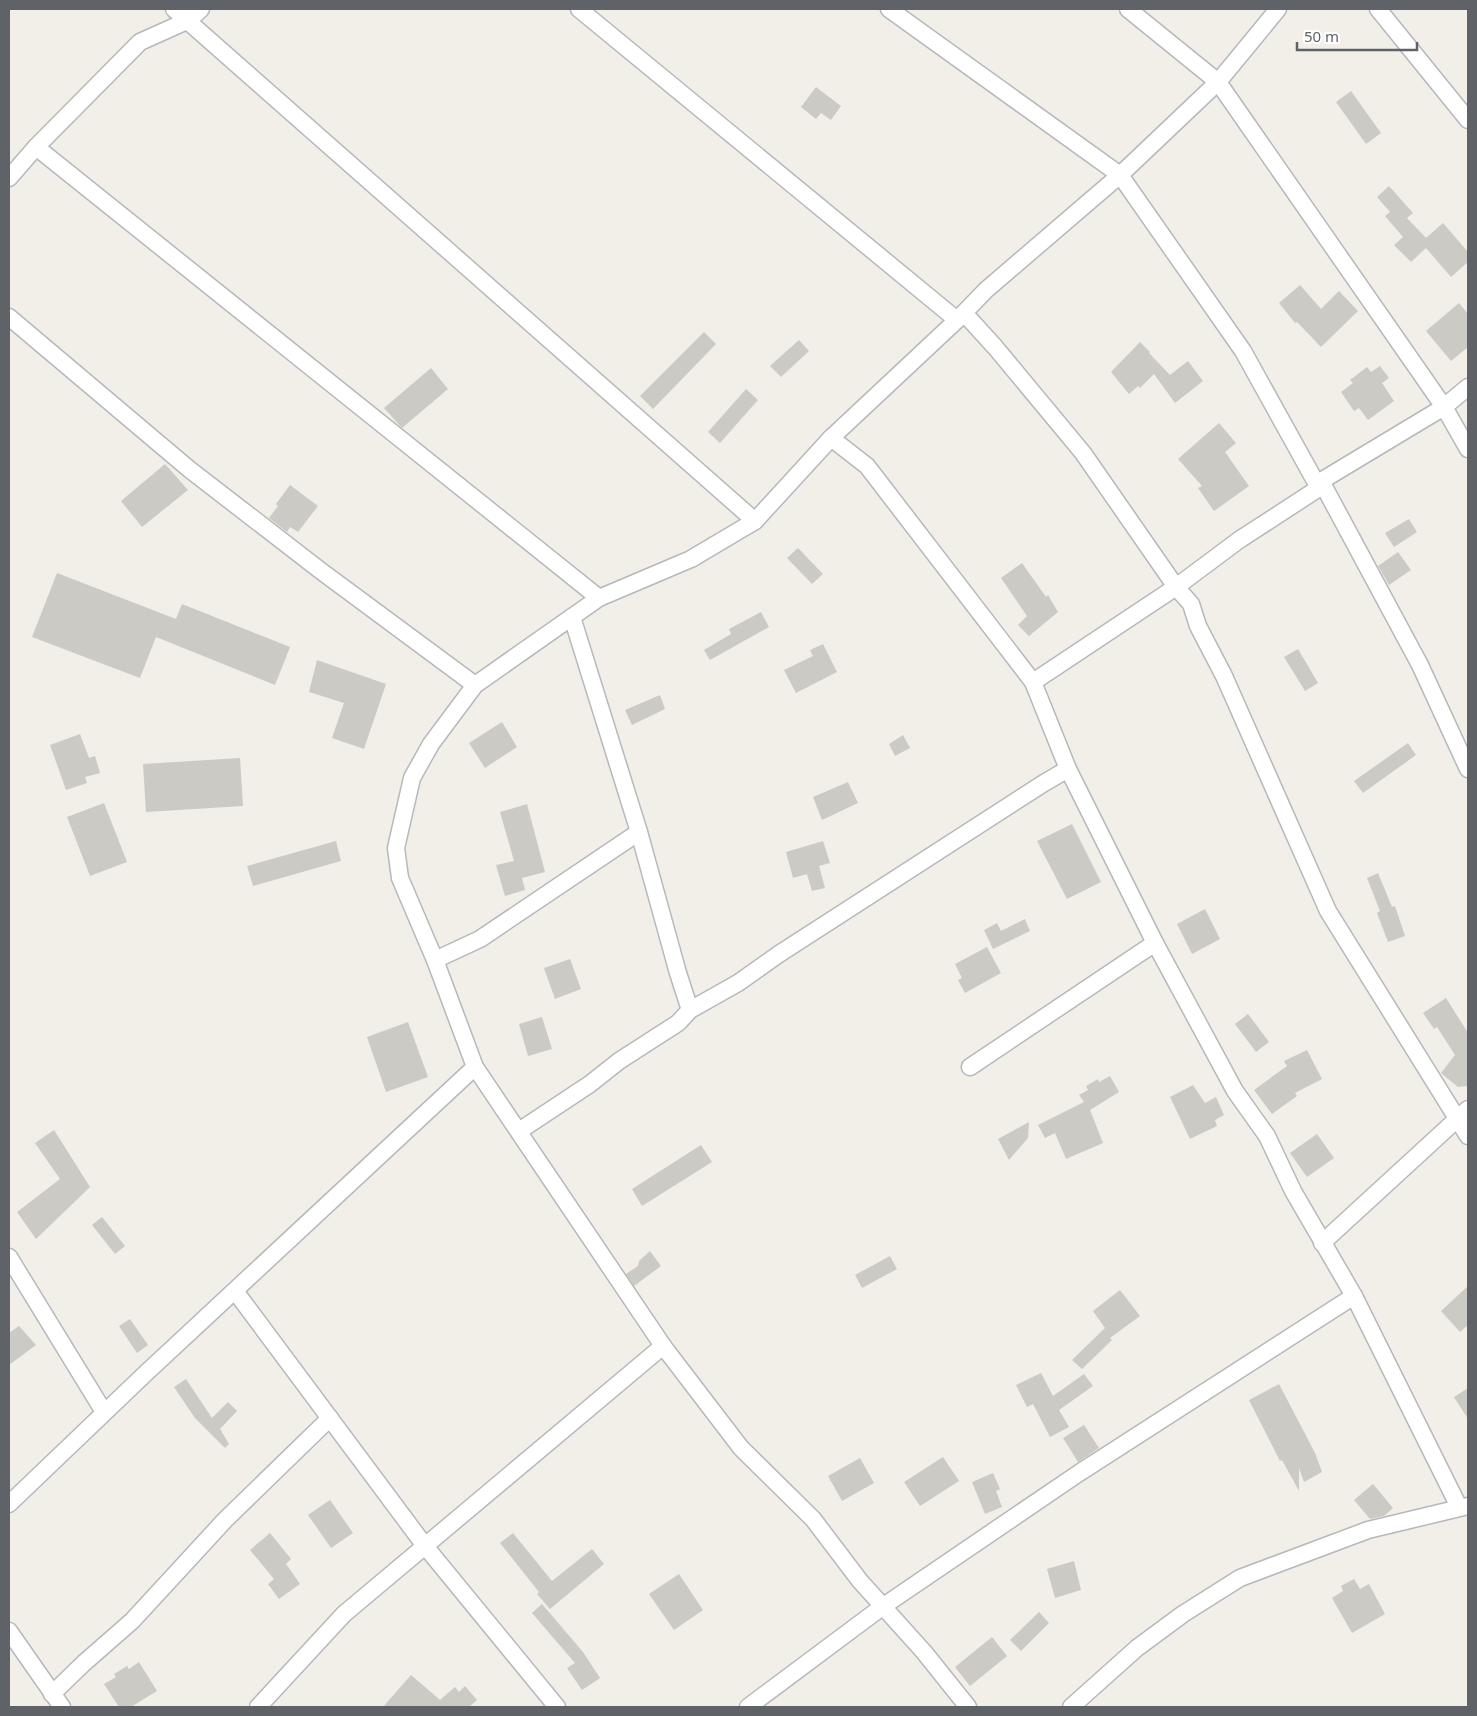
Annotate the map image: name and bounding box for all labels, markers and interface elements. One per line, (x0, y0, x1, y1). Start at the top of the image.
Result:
scale bar (1297, 20, 1417, 52)
text: 50 m (1304, 26, 1339, 46)

